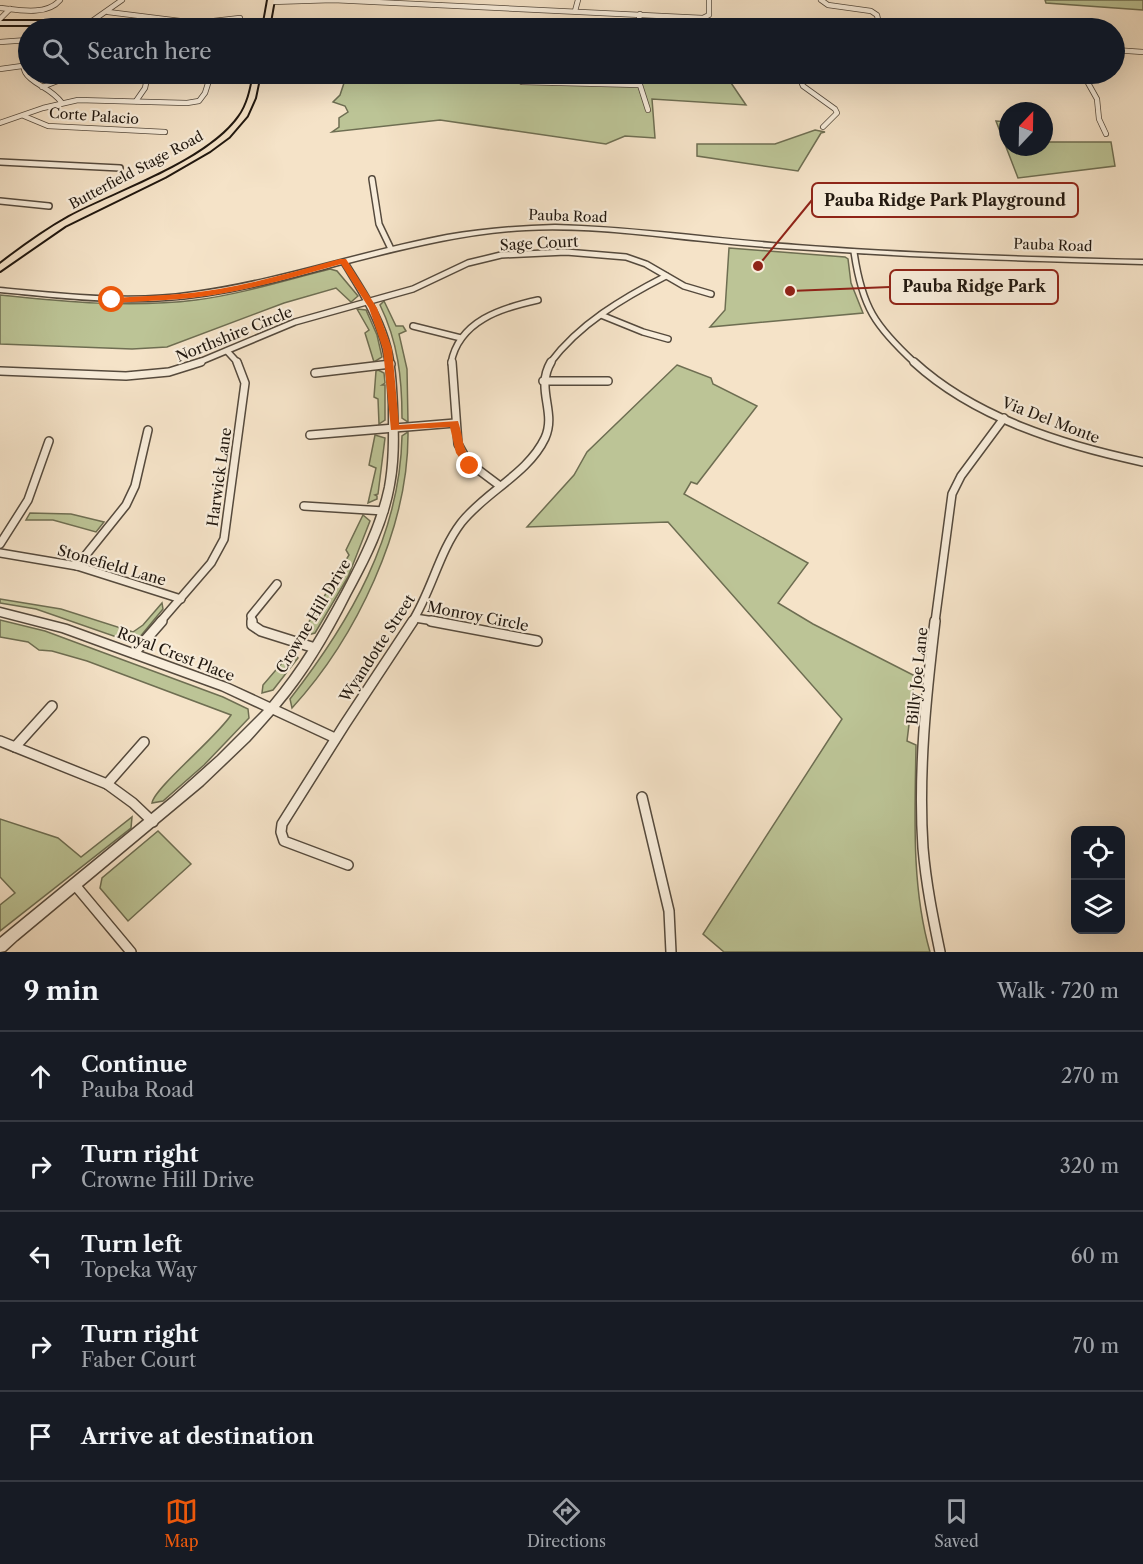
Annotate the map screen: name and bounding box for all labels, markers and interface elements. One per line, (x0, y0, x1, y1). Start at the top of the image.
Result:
search box (18, 18, 1125, 84)
icon: search (39, 35, 72, 68)
text: Search here (87, 38, 212, 65)
north arrow (999, 102, 1053, 156)
street label: Corte Palacio (48, 104, 140, 128)
street label: Butterfield Stage Road (66, 127, 207, 213)
callout: Pauba Ridge Park Playground (812, 183, 1078, 217)
text: Pauba Ridge Park Playground (824, 190, 1066, 210)
street label: Pauba Road (528, 206, 608, 226)
street label: Sage Court (499, 231, 579, 255)
street label: Pauba Road (1013, 235, 1093, 255)
callout: Pauba Ridge Park (890, 270, 1058, 304)
text: Pauba Ridge Park (902, 276, 1046, 296)
route start (98, 286, 124, 312)
street label: Northshire Circle (173, 302, 295, 366)
street label: Via Del Monte (998, 392, 1103, 447)
street label: Harwick Lane (203, 426, 235, 528)
route end (456, 452, 482, 478)
street label: Stonefield Lane (55, 540, 169, 590)
street label: Crowne Hill Drive (271, 555, 355, 677)
street label: Wyandotte Street (335, 590, 419, 706)
street label: Monroy Circle (426, 597, 530, 635)
street label: Royal Crest Place (115, 623, 237, 685)
street label: Billy Joe Lane (902, 626, 932, 726)
map controls (1071, 826, 1125, 934)
button: locate (1071, 826, 1125, 880)
button: layers (1071, 880, 1125, 934)
text: 9 min (24, 975, 99, 1007)
text: Walk · 720 m (997, 979, 1119, 1003)
text: Continue (81, 1051, 187, 1078)
icon: ahead (24, 1060, 57, 1093)
text: 270 m (1061, 1064, 1119, 1088)
text: Pauba Road (81, 1078, 194, 1102)
text: Turn right (81, 1141, 199, 1168)
icon: right (24, 1150, 57, 1183)
text: 320 m (1060, 1154, 1119, 1178)
text: Crowne Hill Drive (81, 1168, 254, 1192)
text: Turn left (81, 1231, 182, 1258)
icon: left (24, 1240, 57, 1273)
text: 60 m (1071, 1244, 1119, 1268)
text: Topeka Way (81, 1258, 197, 1282)
text: Turn right (81, 1321, 199, 1348)
icon: right (24, 1330, 57, 1363)
text: 70 m (1073, 1334, 1119, 1358)
text: Faber Court (81, 1348, 196, 1372)
icon: arrive (24, 1420, 57, 1453)
text: Arrive at destination (81, 1423, 314, 1450)
tab: Map (164, 1495, 199, 1551)
tab: Directions (527, 1495, 606, 1551)
tab: Saved (934, 1495, 979, 1551)

